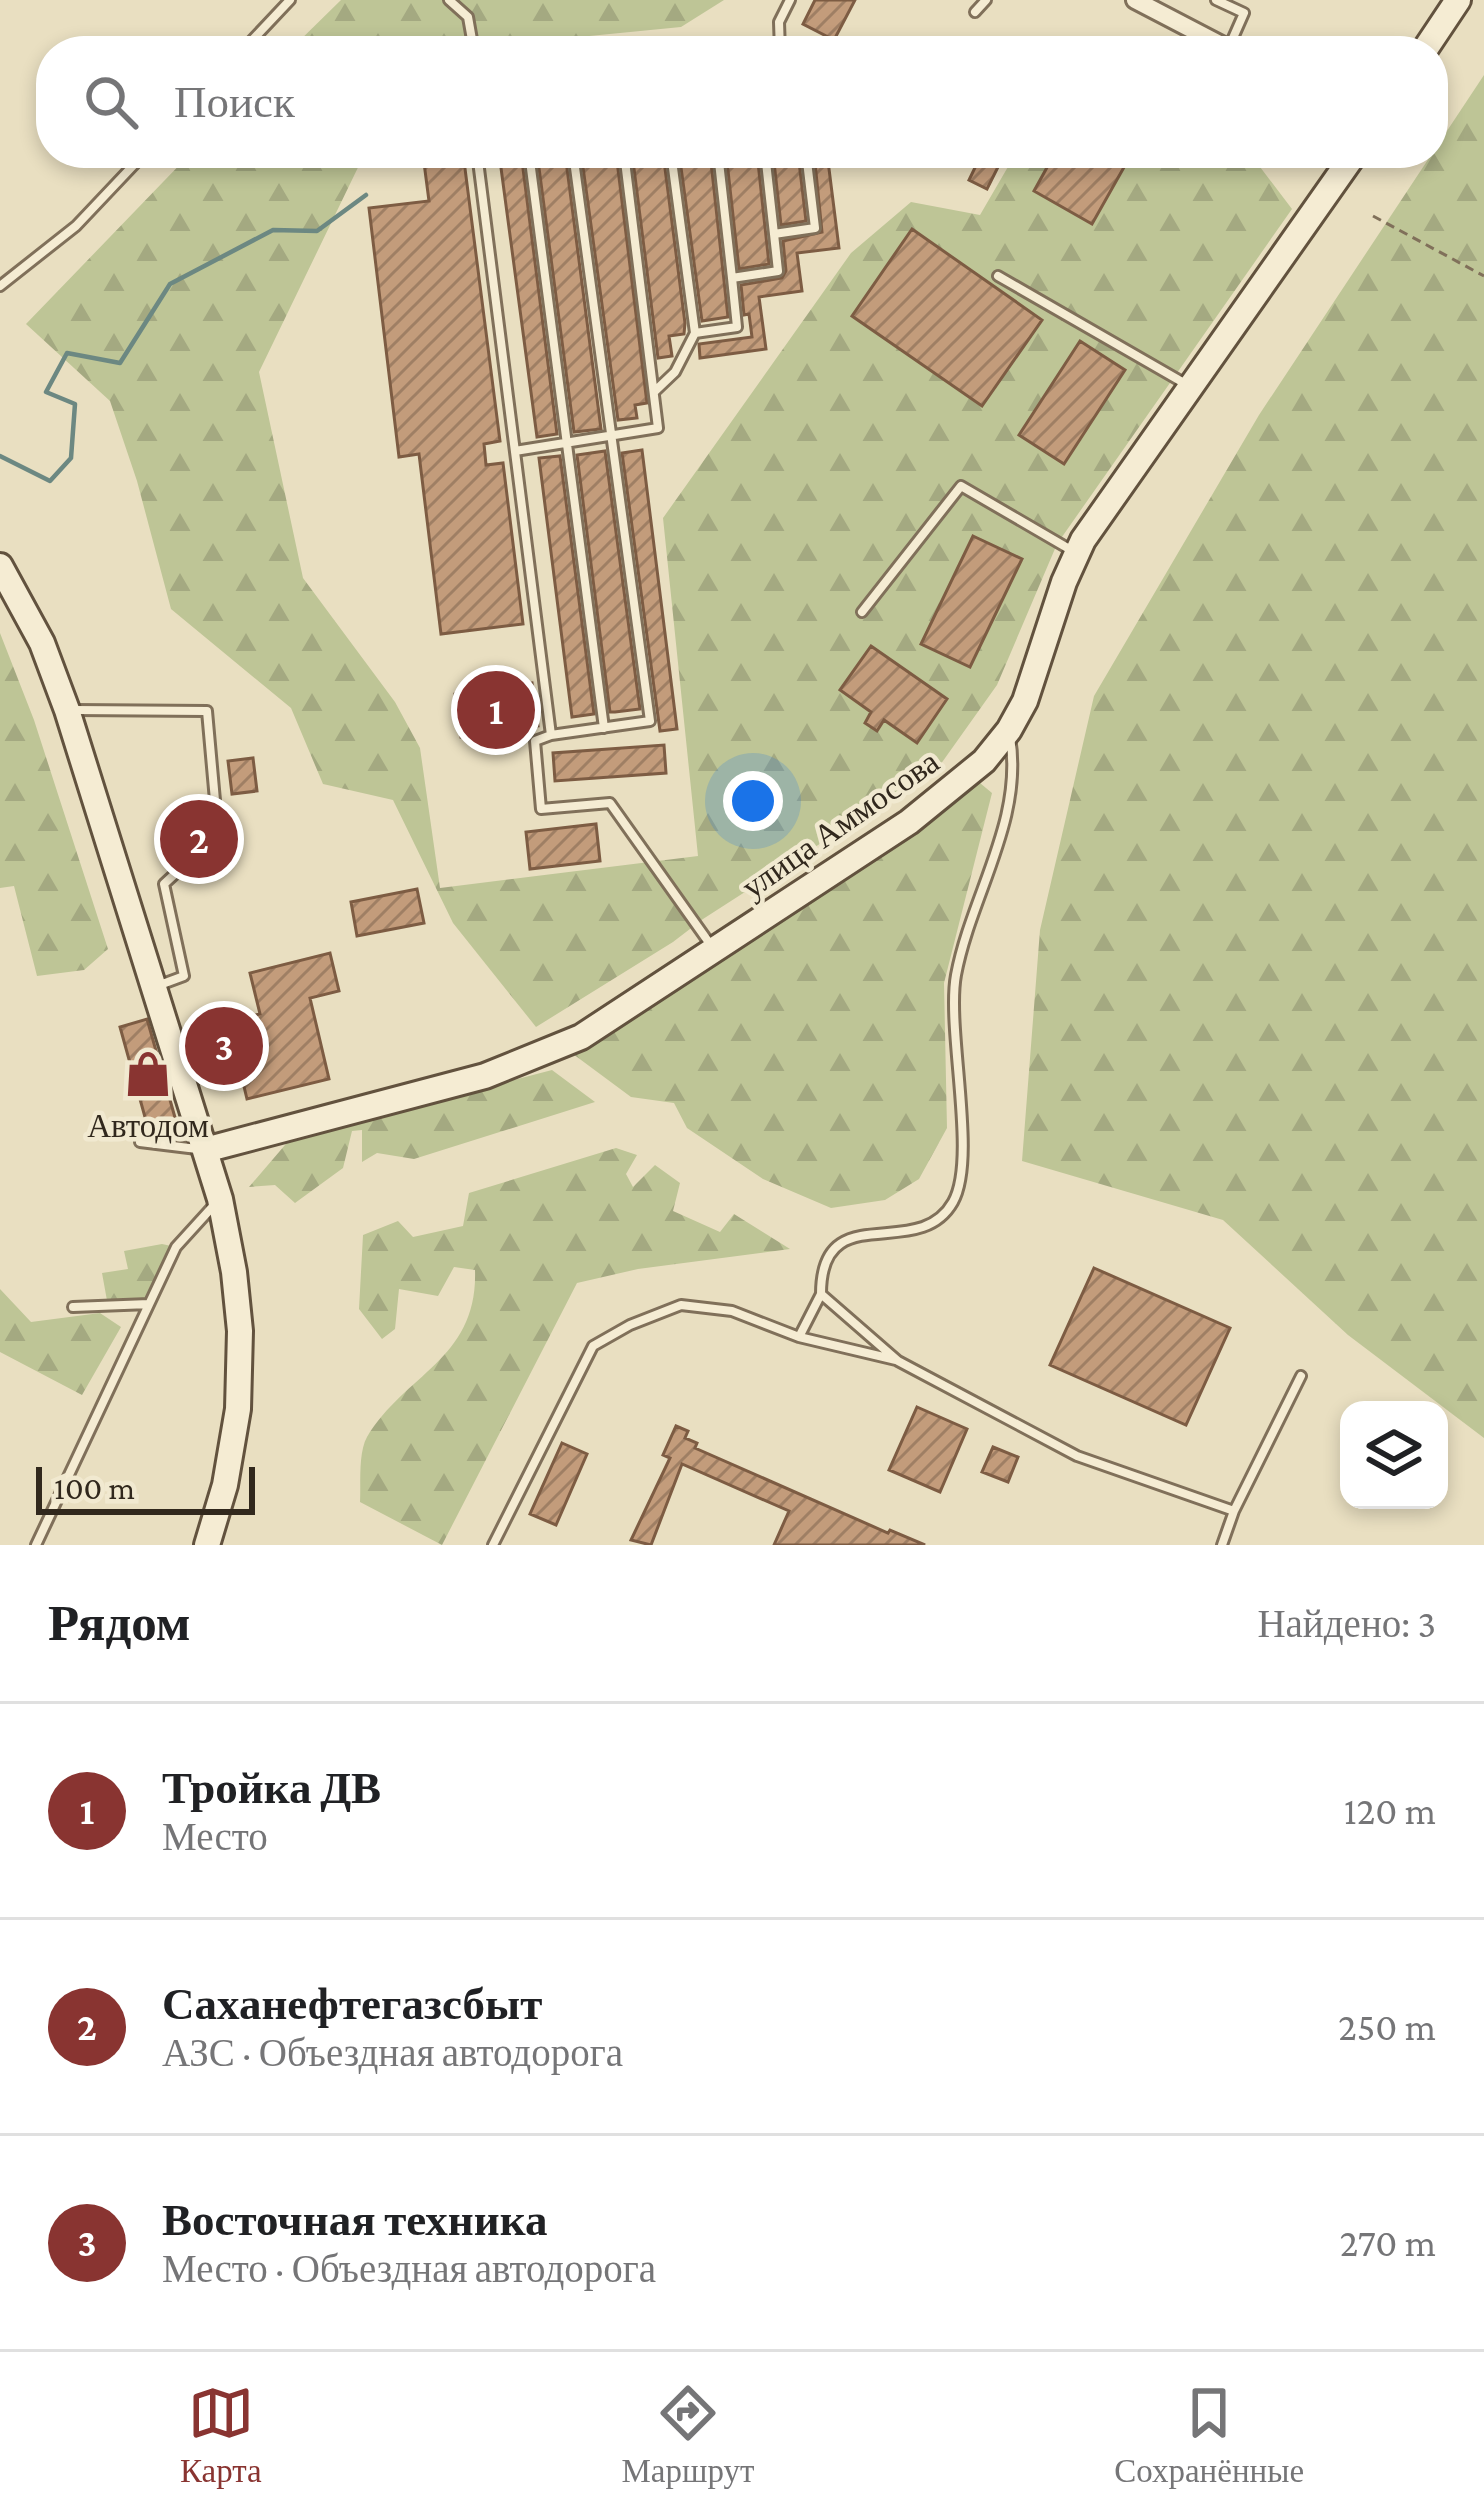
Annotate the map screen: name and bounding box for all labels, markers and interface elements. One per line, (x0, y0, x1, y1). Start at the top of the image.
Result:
search box (36, 36, 1448, 168)
icon: search (78, 69, 144, 135)
text: Поиск (174, 77, 295, 127)
pin: 1 (457, 665, 535, 755)
street label: улица Аммосова (735, 742, 946, 906)
your location (723, 771, 783, 831)
pin: 2 (160, 794, 238, 884)
pin: 3 (185, 1001, 263, 1091)
shop icon: Автодом (123, 1049, 173, 1099)
place label: Автодом (87, 1107, 209, 1144)
map controls (1340, 1401, 1448, 1509)
button: layers (1340, 1401, 1448, 1509)
scale bar (36, 1461, 255, 1514)
text: 100 m (54, 1469, 135, 1506)
text: Рядом (48, 1594, 191, 1651)
text: Найдено: 3 (1257, 1602, 1436, 1645)
text: Тройка ДВ (162, 1763, 381, 1813)
text: 1 (80, 1789, 94, 1832)
text: 120 m (1344, 1789, 1436, 1832)
text: Место (162, 1815, 268, 1858)
text: Саханефтегазсбыт (162, 1979, 542, 2029)
text: 2 (77, 2005, 97, 2048)
text: 250 m (1338, 2005, 1436, 2048)
text: АЗС · Объездная автодорога (162, 2031, 623, 2074)
text: Восточная техника (162, 2195, 547, 2245)
text: 3 (77, 2221, 97, 2264)
text: 270 m (1340, 2221, 1436, 2264)
text: Место · Объездная автодорога (162, 2247, 656, 2290)
tab: Карта (180, 2380, 262, 2490)
tab: Маршрут (622, 2380, 754, 2490)
tab: Сохранённые (1114, 2380, 1304, 2490)

